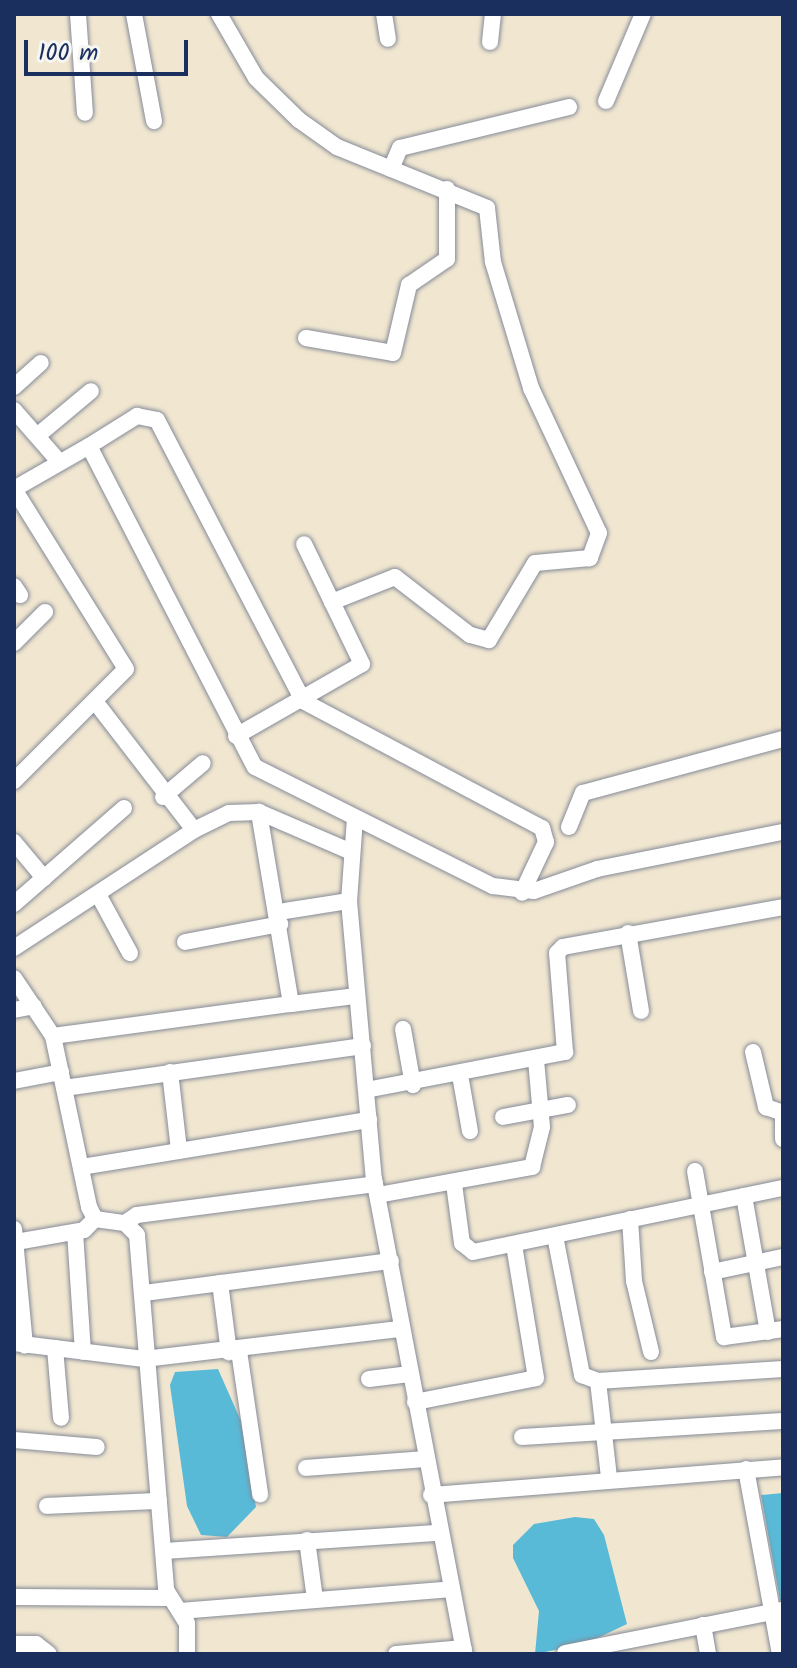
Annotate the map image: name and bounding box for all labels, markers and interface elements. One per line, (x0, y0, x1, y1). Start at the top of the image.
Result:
scale bar (28, 24, 192, 74)
text: 100 m (38, 34, 98, 73)

